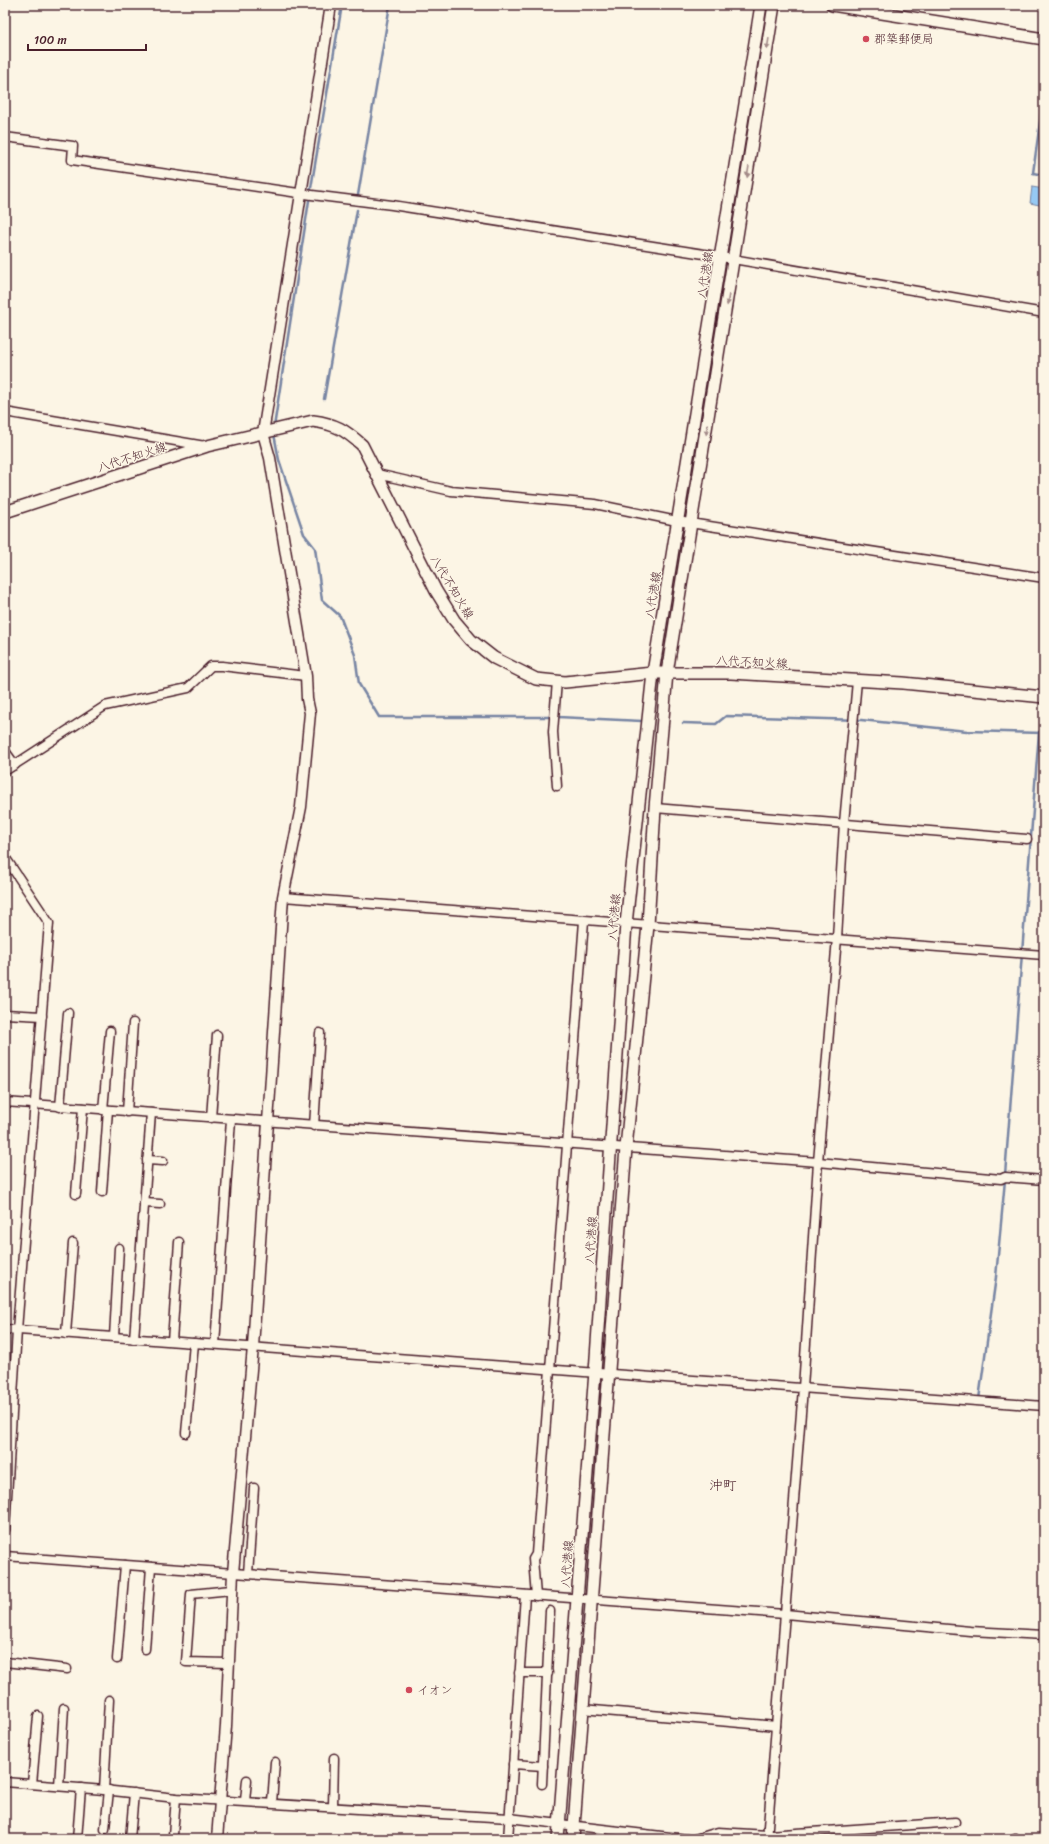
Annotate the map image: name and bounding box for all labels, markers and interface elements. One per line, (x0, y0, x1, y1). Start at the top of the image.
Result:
scale bar (28, 26, 146, 52)
place label: 郡築郵便局 (874, 28, 934, 50)
text: 100 m (34, 29, 67, 51)
marker: 郡築郵便局 (861, 34, 871, 44)
one-way arrow (765, 37, 771, 50)
one-way arrow (745, 166, 751, 178)
street label: 八代港線 (690, 250, 720, 300)
one-way arrow (725, 294, 731, 306)
one-way arrow (704, 423, 710, 435)
street label: 八代不知火線 (94, 435, 170, 479)
street label: 八代不知火線 (424, 550, 480, 624)
street label: 八代港線 (638, 570, 668, 620)
street label: 八代不知火線 (715, 649, 789, 675)
street label: 八代港線 (601, 892, 627, 942)
street label: 八代港線 (578, 1215, 604, 1265)
district label: 沖町 (709, 1473, 737, 1498)
street label: 八代港線 (554, 1539, 580, 1589)
place label: イオン (417, 1679, 453, 1701)
marker: イオン (404, 1685, 414, 1695)

